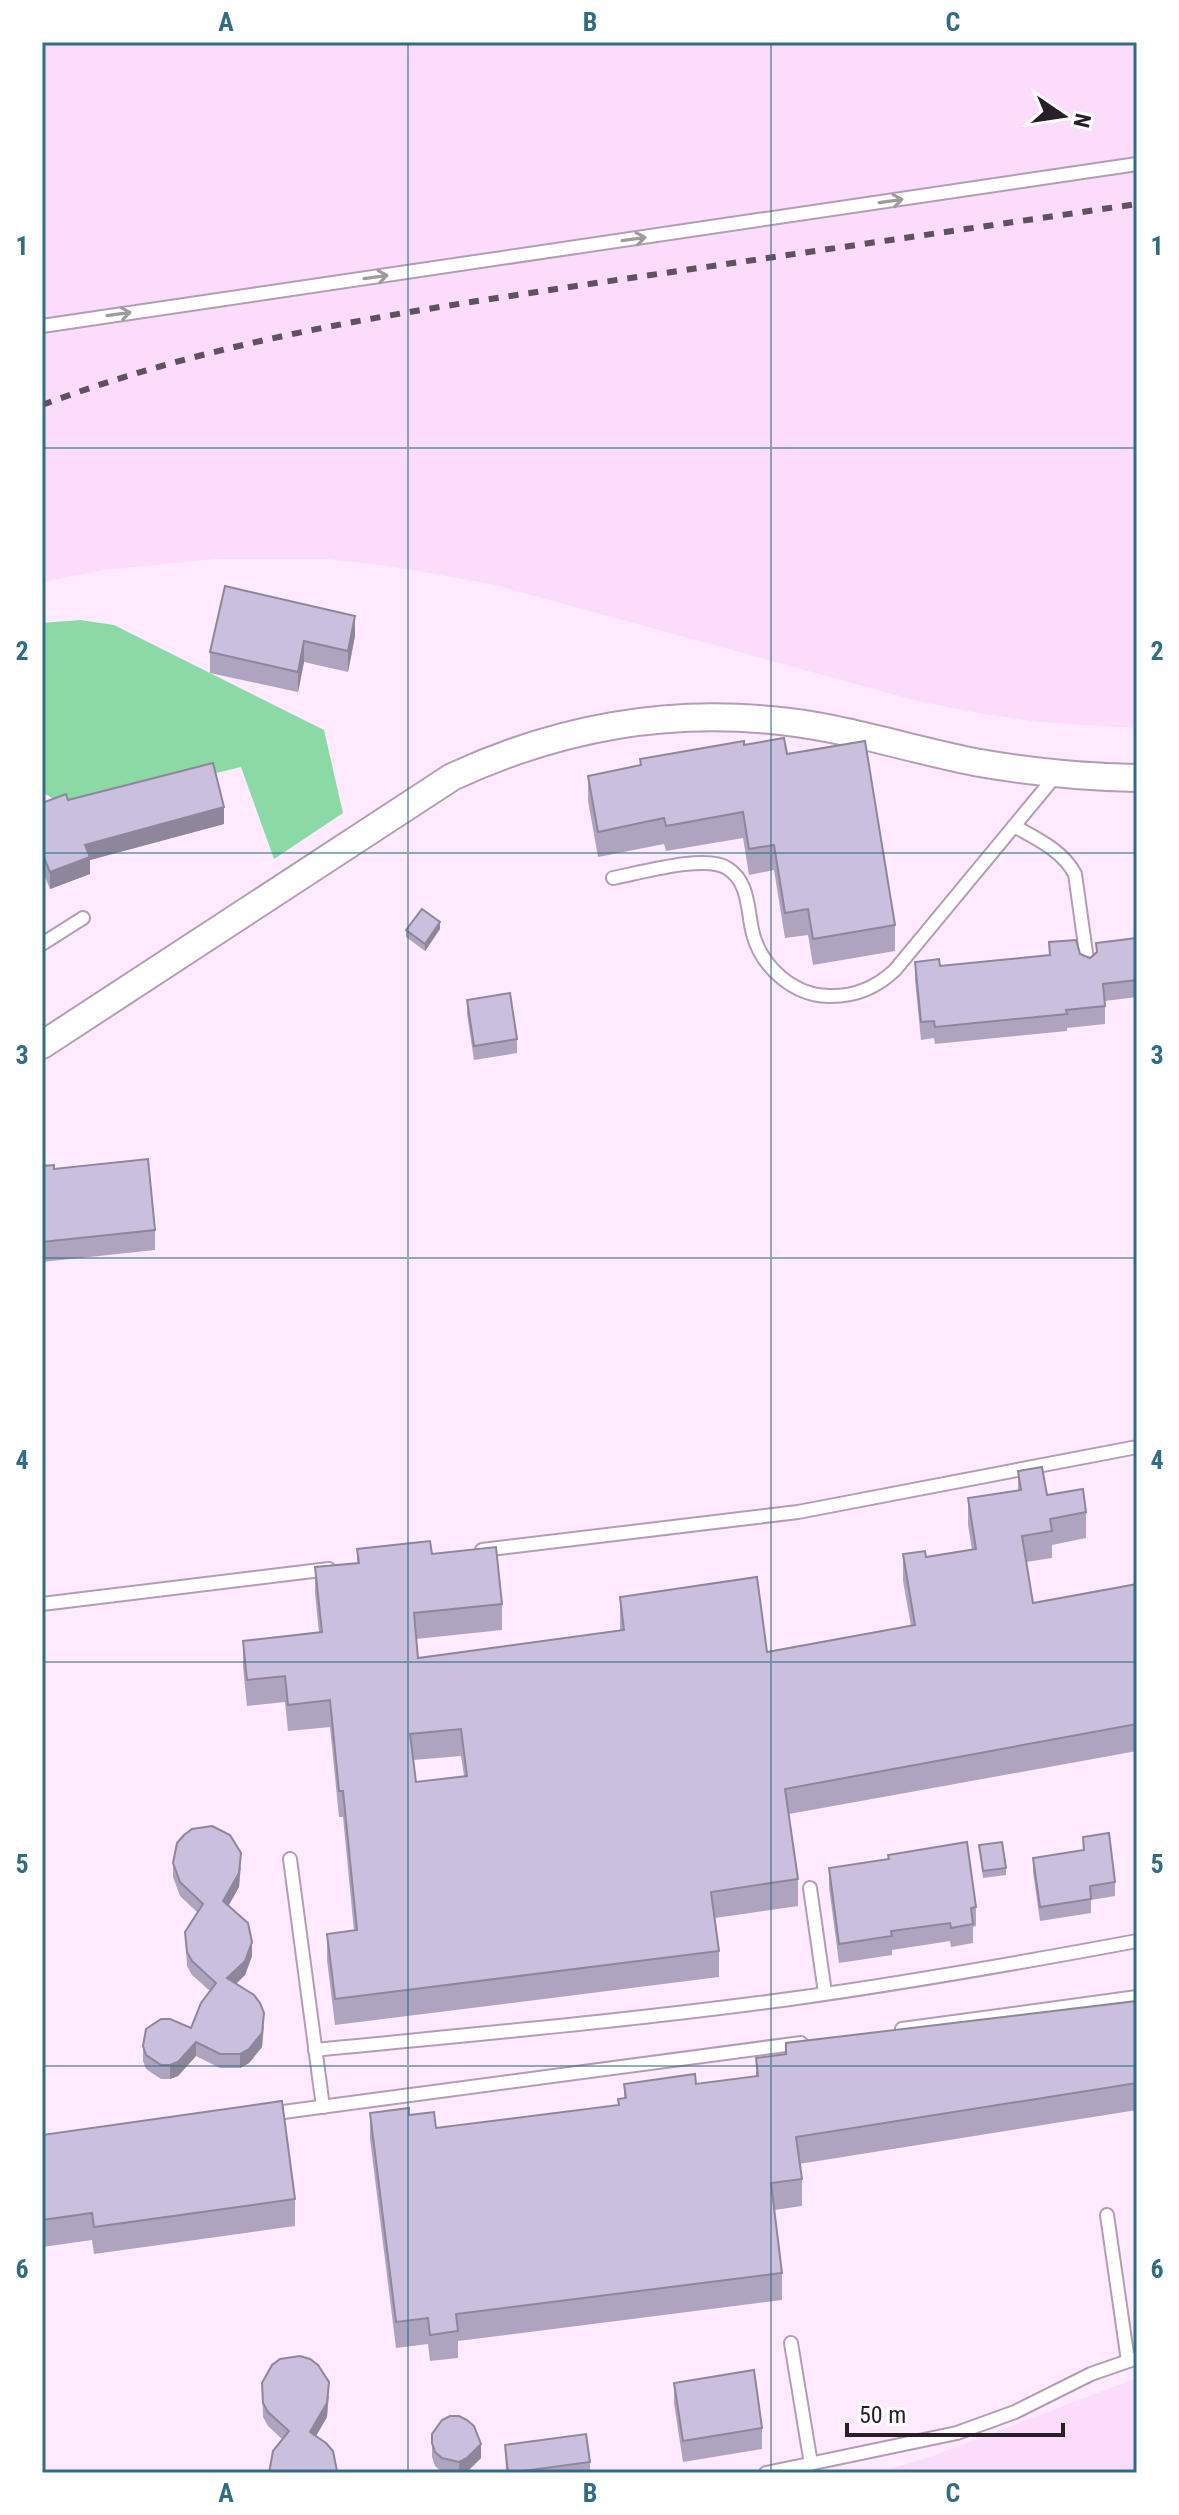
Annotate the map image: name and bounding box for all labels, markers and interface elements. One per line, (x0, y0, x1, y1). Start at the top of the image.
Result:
text: A (218, 7, 234, 37)
text: B (583, 7, 597, 37)
text: C (946, 7, 961, 37)
north arrow (1023, 76, 1103, 156)
text: N (1068, 111, 1096, 130)
one-way arrow (878, 193, 903, 208)
text: 1 (15, 231, 29, 261)
one-way arrow (621, 231, 646, 246)
text: 1 (1150, 231, 1164, 261)
one-way arrow (363, 269, 389, 284)
one-way arrow (106, 306, 131, 321)
text: 2 (15, 636, 29, 666)
text: 2 (1150, 636, 1164, 666)
text: 3 (15, 1040, 29, 1070)
text: 3 (1150, 1040, 1164, 1070)
text: 4 (15, 1445, 29, 1475)
text: 4 (1150, 1445, 1164, 1475)
text: 5 (15, 1849, 29, 1879)
text: 5 (1150, 1849, 1164, 1879)
text: 6 (15, 2254, 29, 2284)
text: 6 (1150, 2254, 1164, 2284)
scale bar (847, 2387, 1063, 2437)
text: 50 m (859, 2401, 906, 2429)
text: A (218, 2478, 234, 2508)
text: B (583, 2478, 597, 2508)
text: C (946, 2478, 961, 2508)

